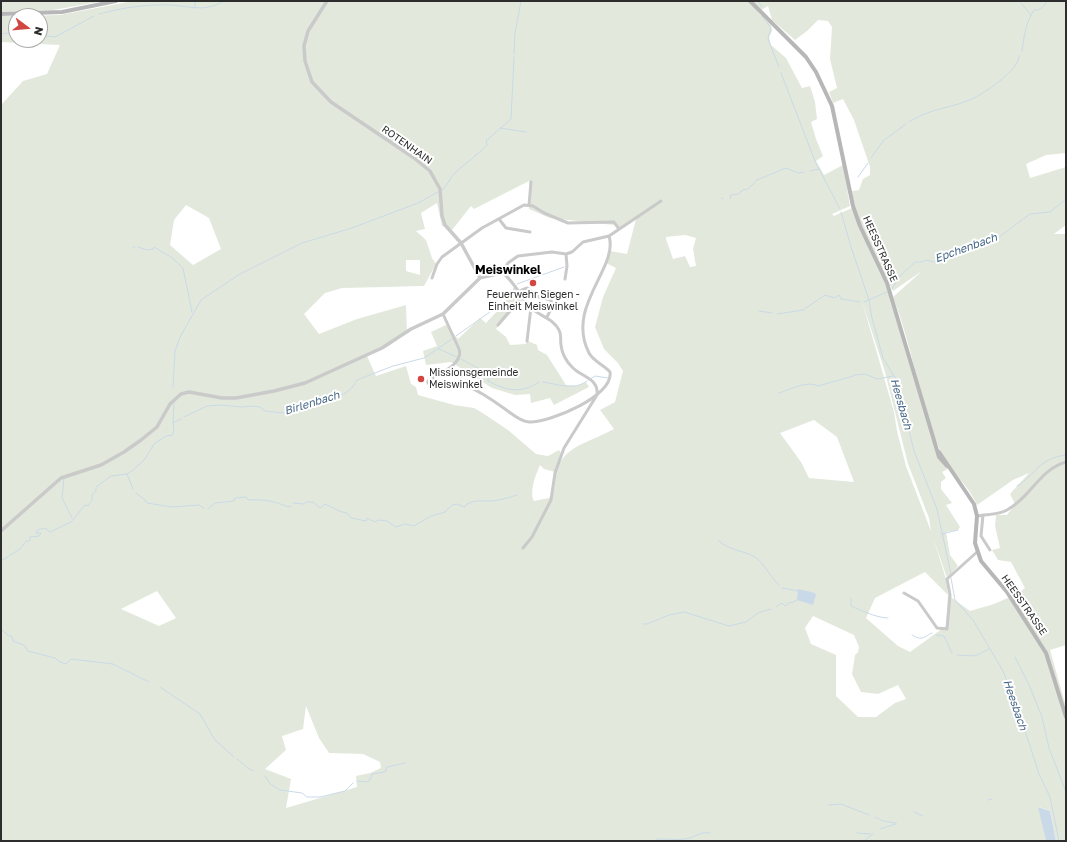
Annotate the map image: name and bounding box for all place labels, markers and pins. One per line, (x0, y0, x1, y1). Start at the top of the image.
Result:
marker: Feuerwehr Siegen - Einheit Meiswinkel (528, 278, 538, 288)
place label: Feuerwehr Siegen - Einheit Meiswinkel (486, 289, 580, 312)
place label: Missionsgemeinde Meiswinkel (429, 367, 518, 390)
marker: Missionsgemeinde Meiswinkel (416, 374, 426, 384)

